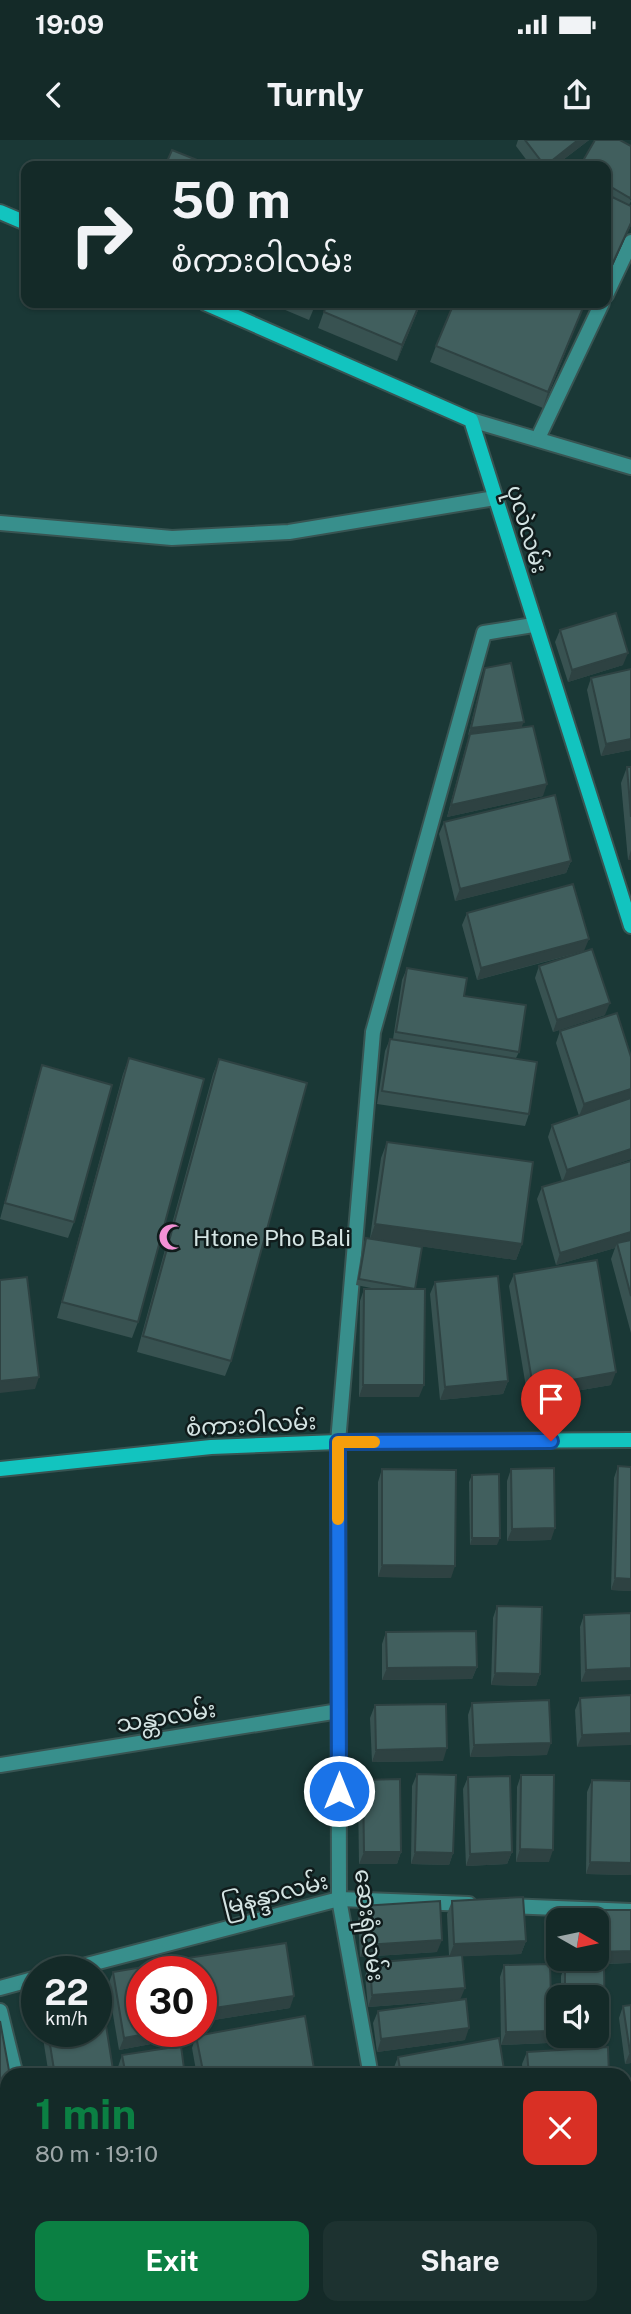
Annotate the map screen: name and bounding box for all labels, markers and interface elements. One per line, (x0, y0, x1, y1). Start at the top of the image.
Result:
text: 19:09 (35, 9, 104, 40)
icon: back (35, 76, 73, 114)
text: Turnly (267, 76, 364, 113)
icon: share (558, 76, 596, 114)
text: 50 m (171, 171, 291, 229)
icon: right (56, 189, 147, 280)
text: စံကားဝါလမ်း (171, 242, 353, 279)
street label: ပုလဲလမ်း (496, 481, 556, 578)
mosque icon: Htone Pho Bali (157, 1222, 187, 1252)
place label: Htone Pho Bali (193, 1224, 351, 1251)
pin (521, 1369, 581, 1441)
icon: arrive (532, 1380, 570, 1418)
street label: စံကားဝါလမ်း (185, 1405, 317, 1441)
street label: သန္တာလမ်း (114, 1693, 219, 1743)
position arrow (302, 1754, 376, 1828)
street label: မြနန္ဒာလမ်း (219, 1865, 332, 1926)
street label: ဆေးရုံလမ်း (344, 1867, 392, 1984)
north arrow (546, 1908, 609, 1970)
map controls (546, 1908, 609, 2048)
speed limit sign: 30 (126, 1956, 217, 2047)
text: 22 (44, 1972, 89, 2013)
button: sound (546, 1985, 609, 2048)
text: km/h (45, 2008, 88, 2029)
text: 1 min (35, 2089, 136, 2138)
button: close (523, 2091, 597, 2165)
text: 80 m · 19:10 (35, 2140, 158, 2167)
button: Exit (35, 2221, 309, 2301)
button: Share (323, 2221, 597, 2301)

